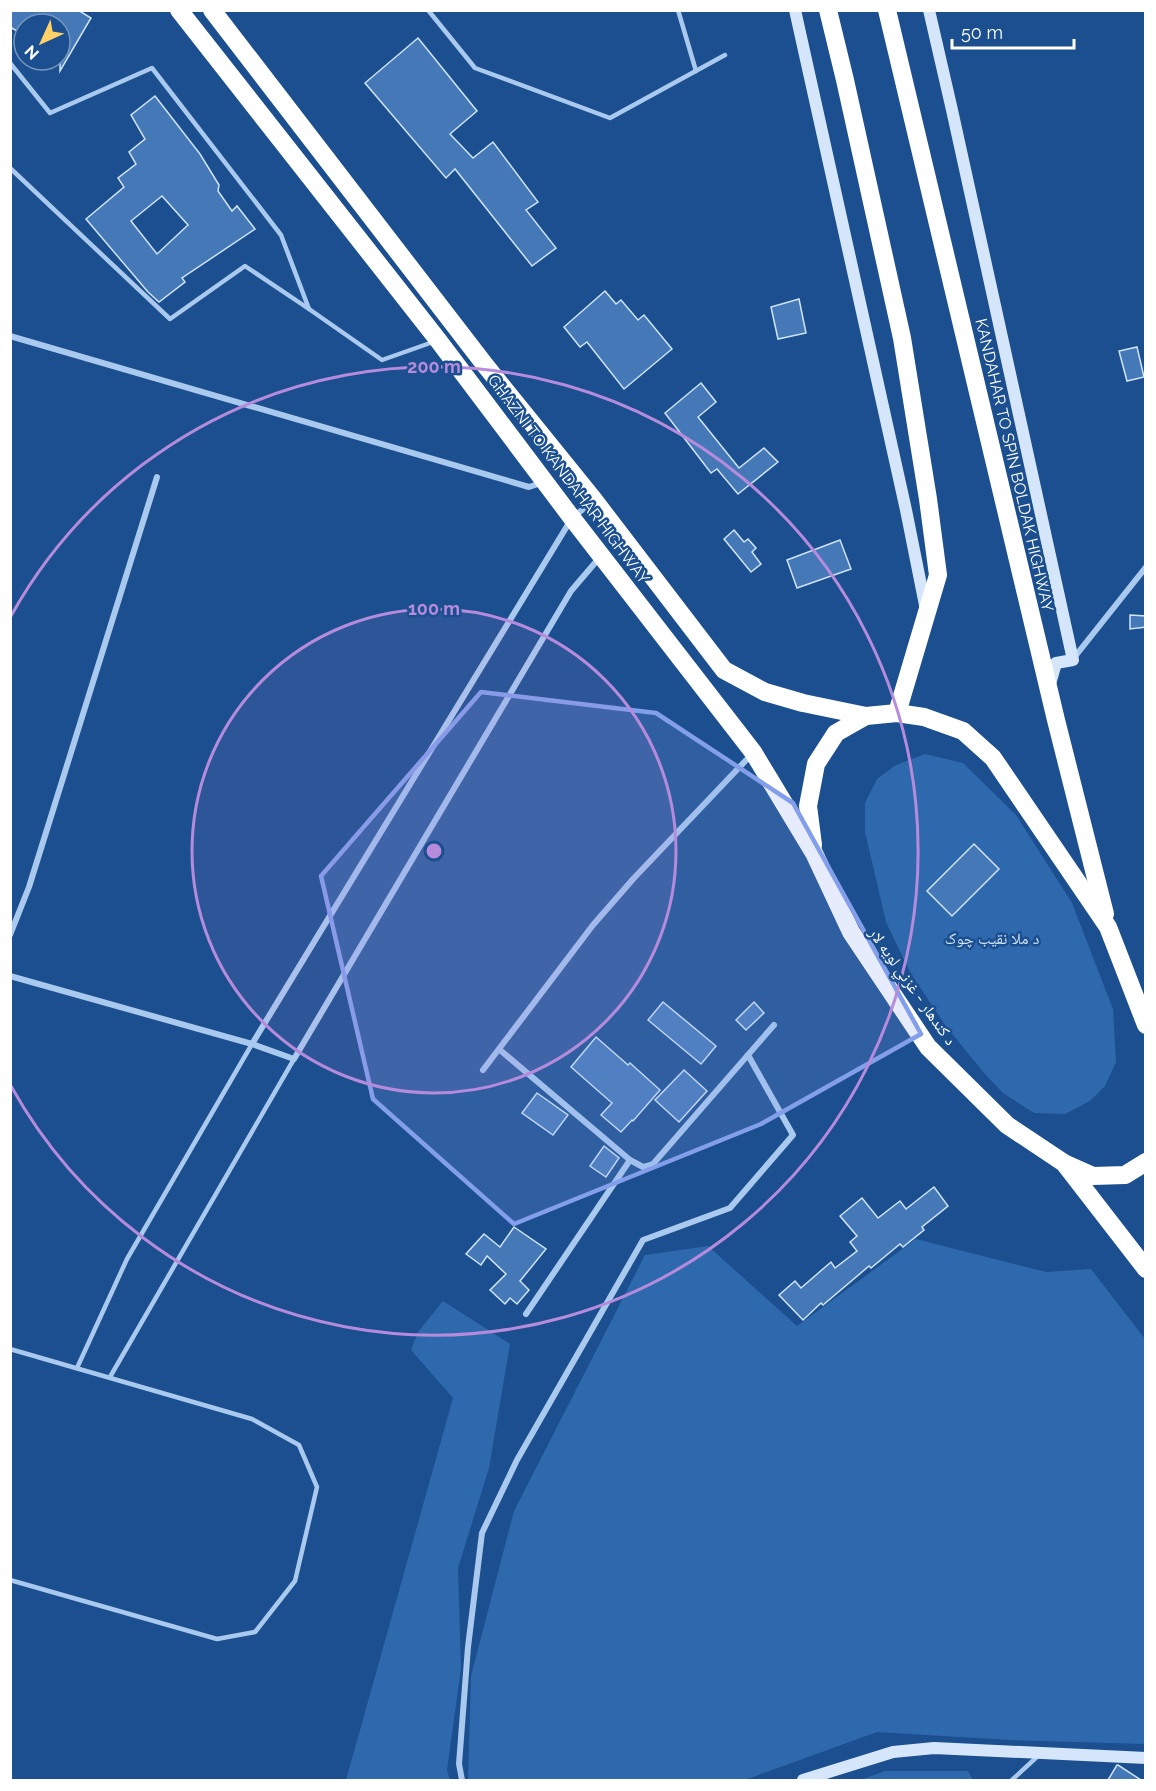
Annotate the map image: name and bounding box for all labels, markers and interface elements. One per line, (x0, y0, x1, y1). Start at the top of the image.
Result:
north arrow (12, 12, 72, 72)
scale bar (952, 12, 1074, 50)
text: 50 m (961, 22, 1003, 43)
text: N (21, 41, 43, 63)
street label: KANDAHAR TO SPIN BOLDAK HIGHWAY (971, 317, 1058, 614)
text: 200 m (407, 356, 461, 377)
street label: GHAZNI TO KANDAHAR HIGHWAY (484, 371, 654, 588)
text: 100 m (408, 598, 460, 619)
centre of rings (424, 841, 444, 861)
street label: د کندهار - غزني لويه لار (862, 923, 960, 1050)
park label: د ملا نقيب چوک (945, 929, 1039, 948)

